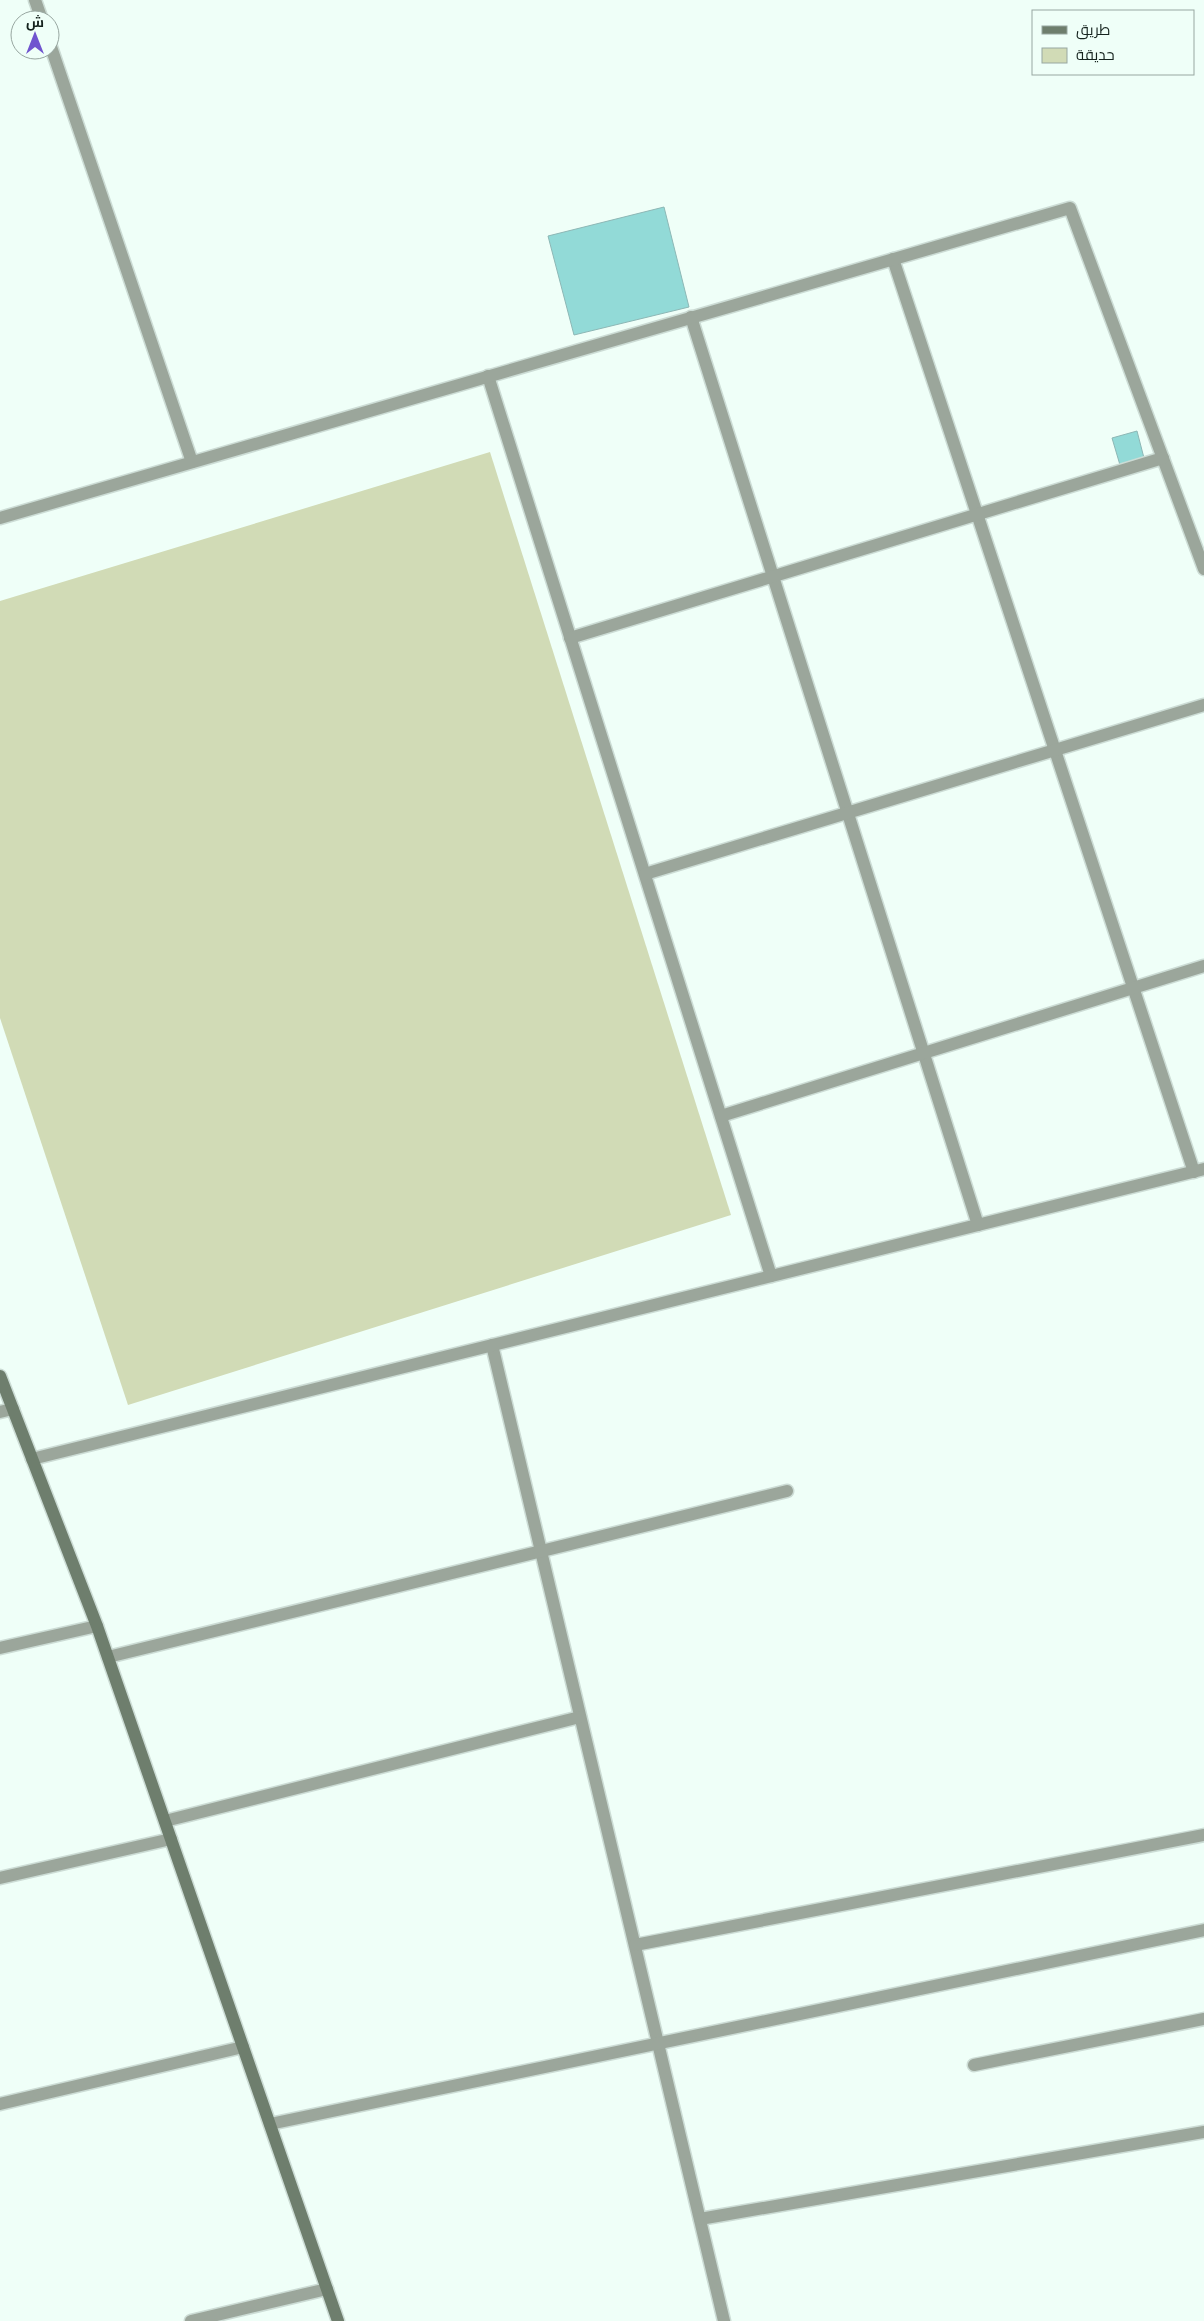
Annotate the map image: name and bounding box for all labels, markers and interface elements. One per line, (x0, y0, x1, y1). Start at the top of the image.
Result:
north arrow (10, 10, 60, 60)
legend (1032, 10, 1194, 75)
text: ش (26, 13, 44, 31)
text: طريق (1076, 20, 1110, 40)
text: حديقة (1076, 45, 1115, 64)

